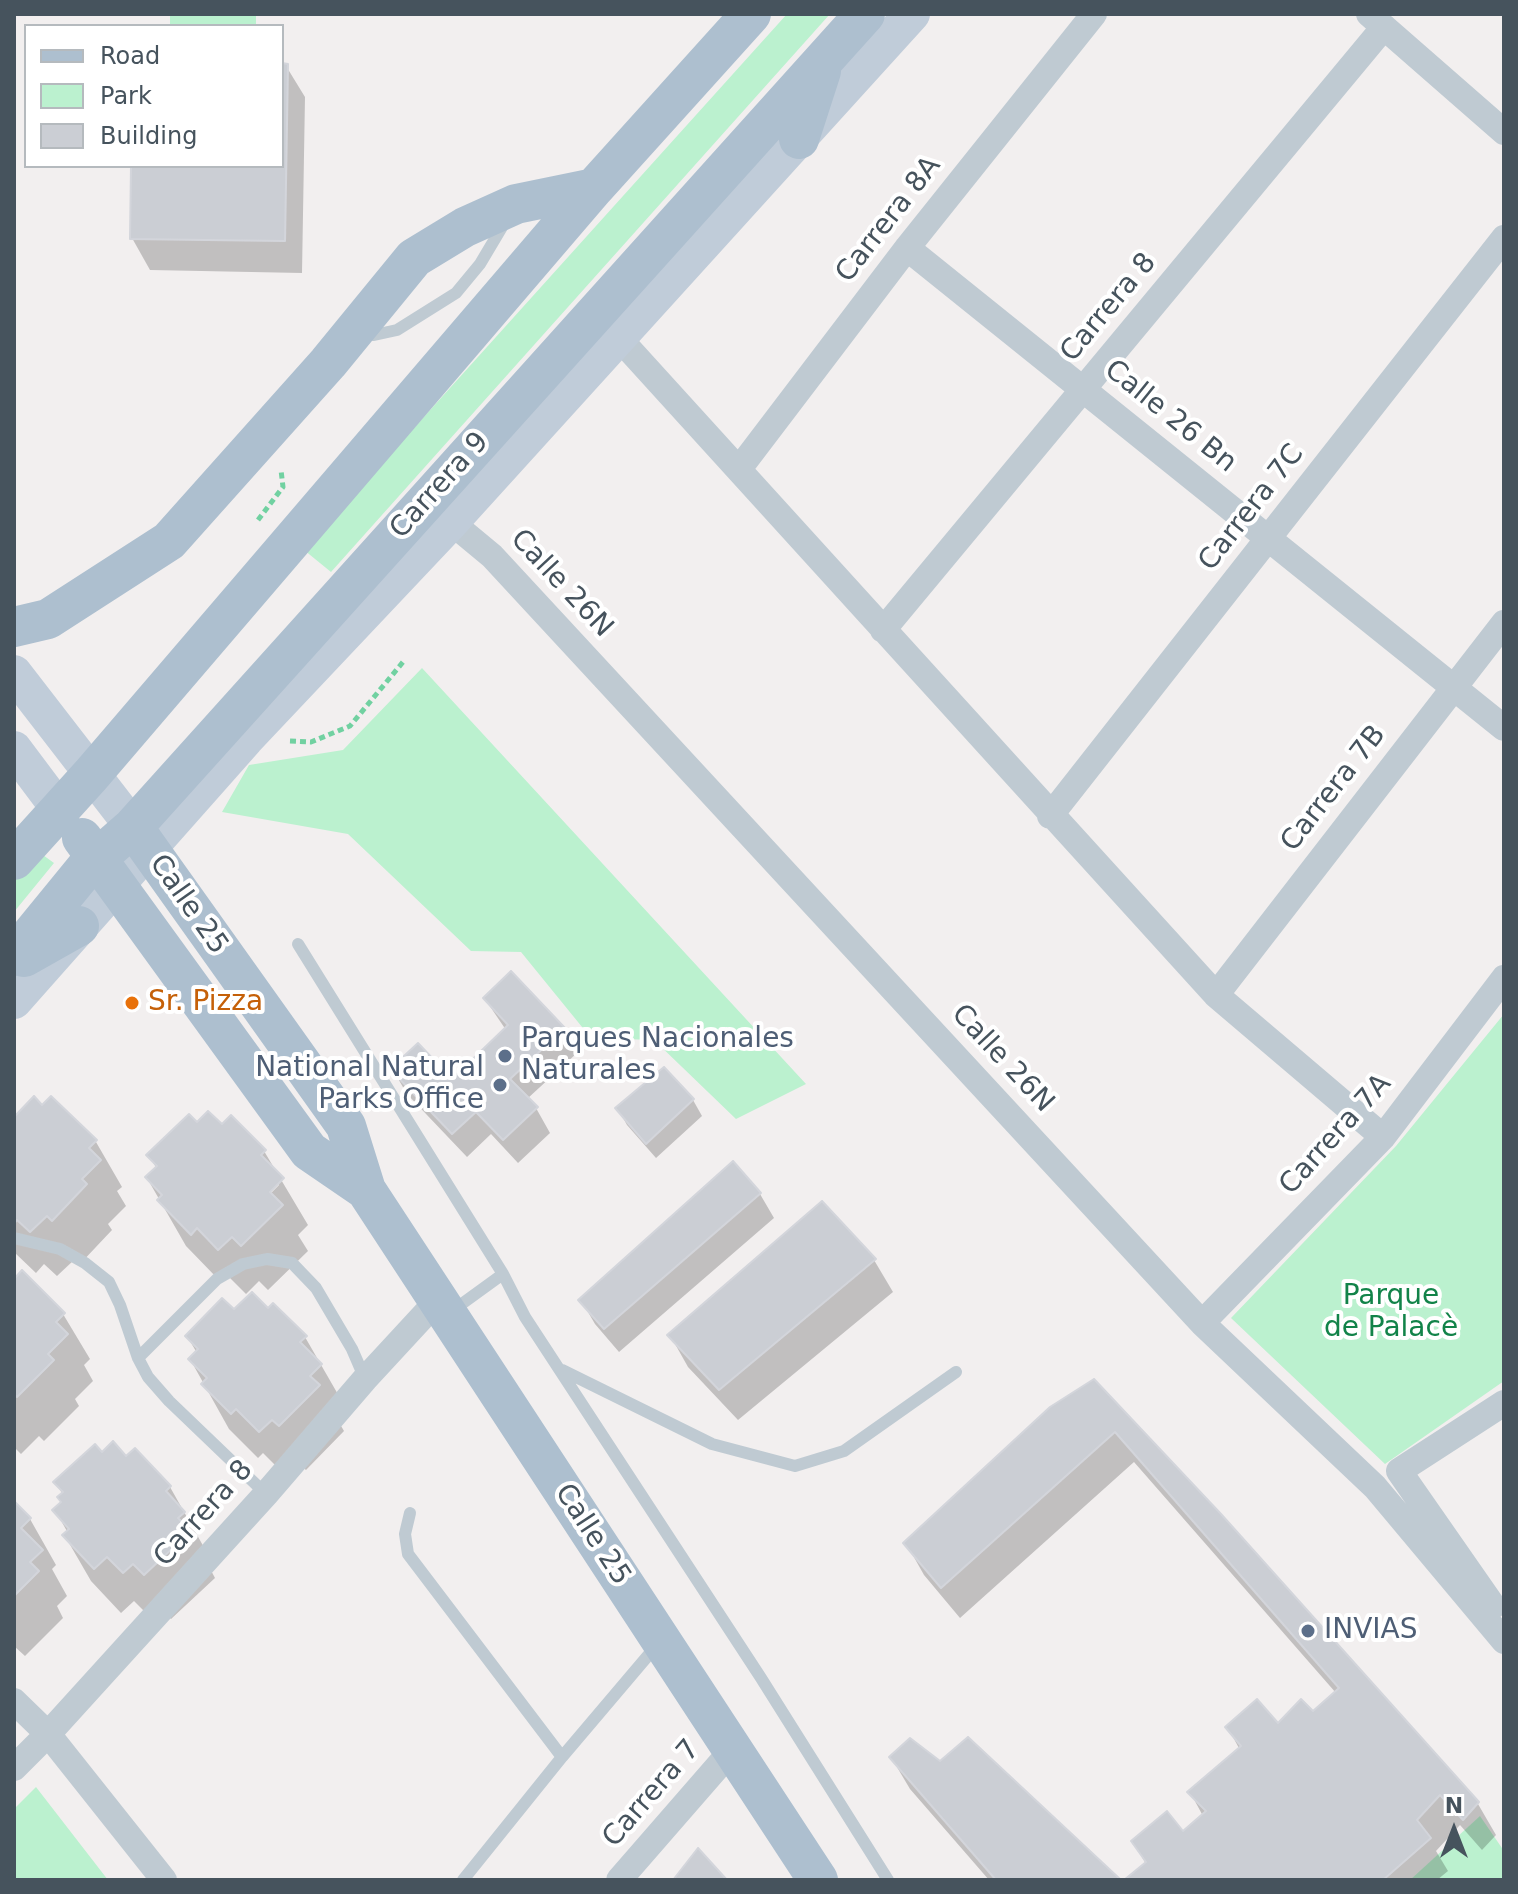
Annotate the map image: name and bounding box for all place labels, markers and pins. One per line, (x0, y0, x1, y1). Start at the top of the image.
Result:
place label: Sr. Pizza (148, 986, 263, 1020)
marker: Sr. Pizza (123, 994, 141, 1012)
place label: Parques Nacionales Naturales (521, 1023, 794, 1089)
marker: Parques Nacionales Naturales (496, 1047, 514, 1065)
place label: National Natural Parks Office (255, 1052, 484, 1118)
marker: National Natural Parks Office (491, 1076, 509, 1094)
place label: INVIAS (1324, 1614, 1418, 1648)
marker: INVIAS (1299, 1622, 1317, 1640)

